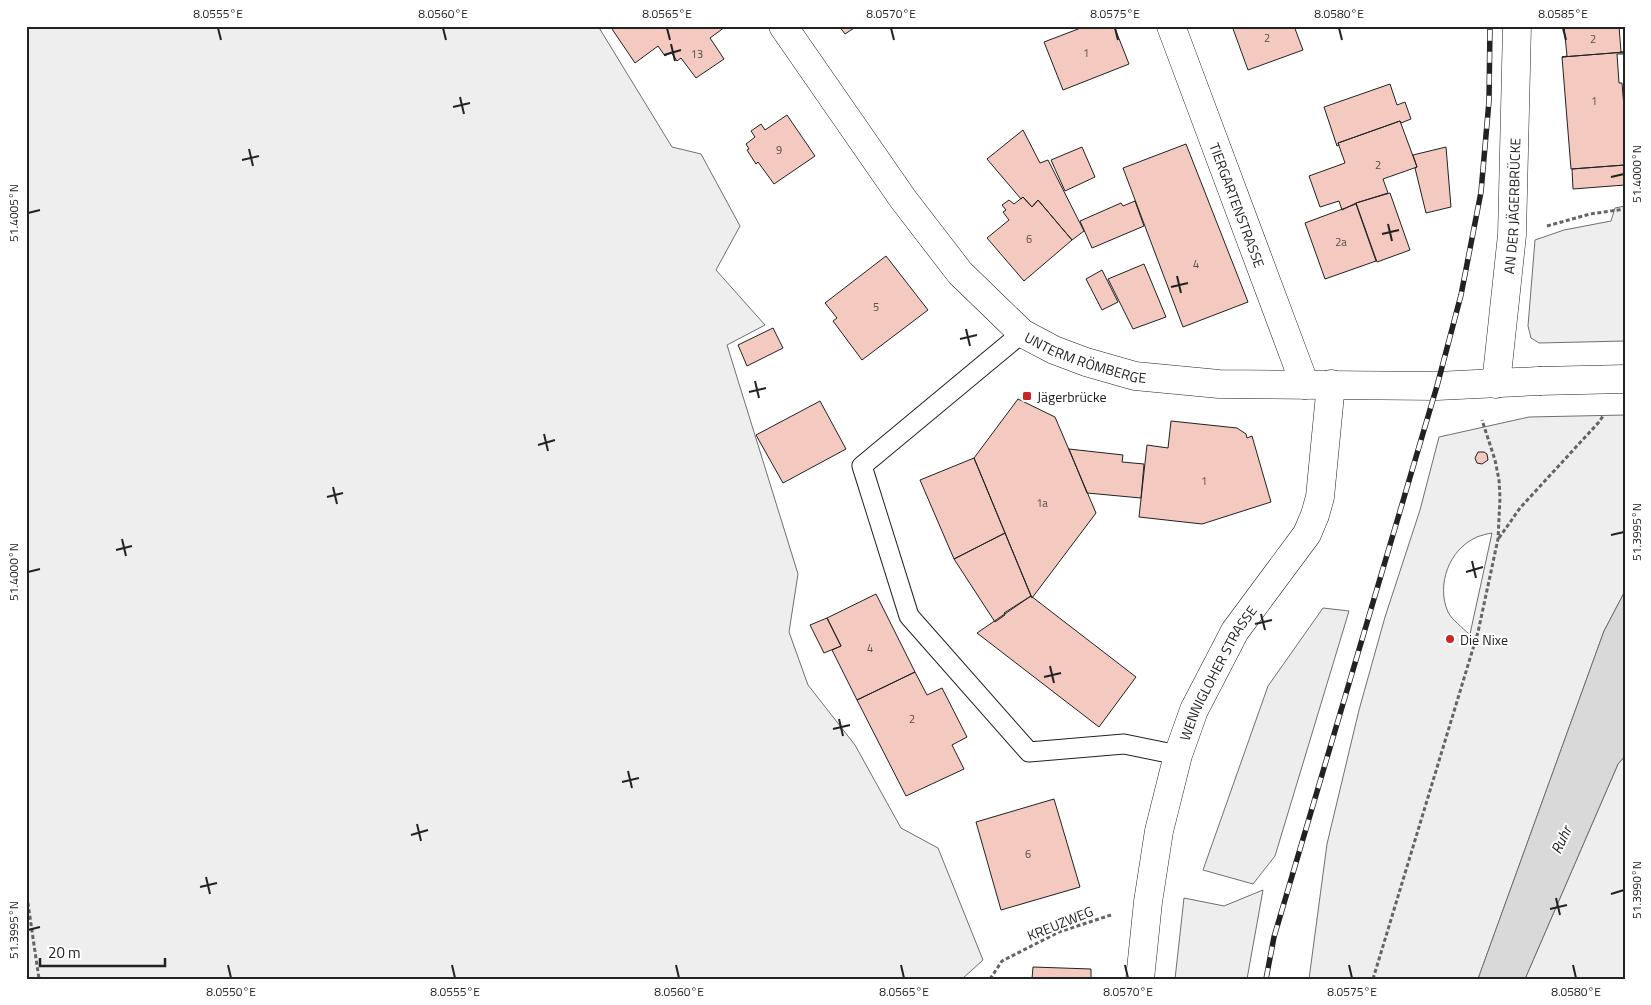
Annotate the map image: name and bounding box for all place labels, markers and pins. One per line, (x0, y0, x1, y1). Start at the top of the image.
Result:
place label: Jägerbrücke (1037, 386, 1107, 407)
marker: Jägerbrücke (1021, 390, 1033, 402)
place label: Die Nixe (1460, 629, 1508, 650)
marker: Die Nixe (1444, 633, 1456, 645)

